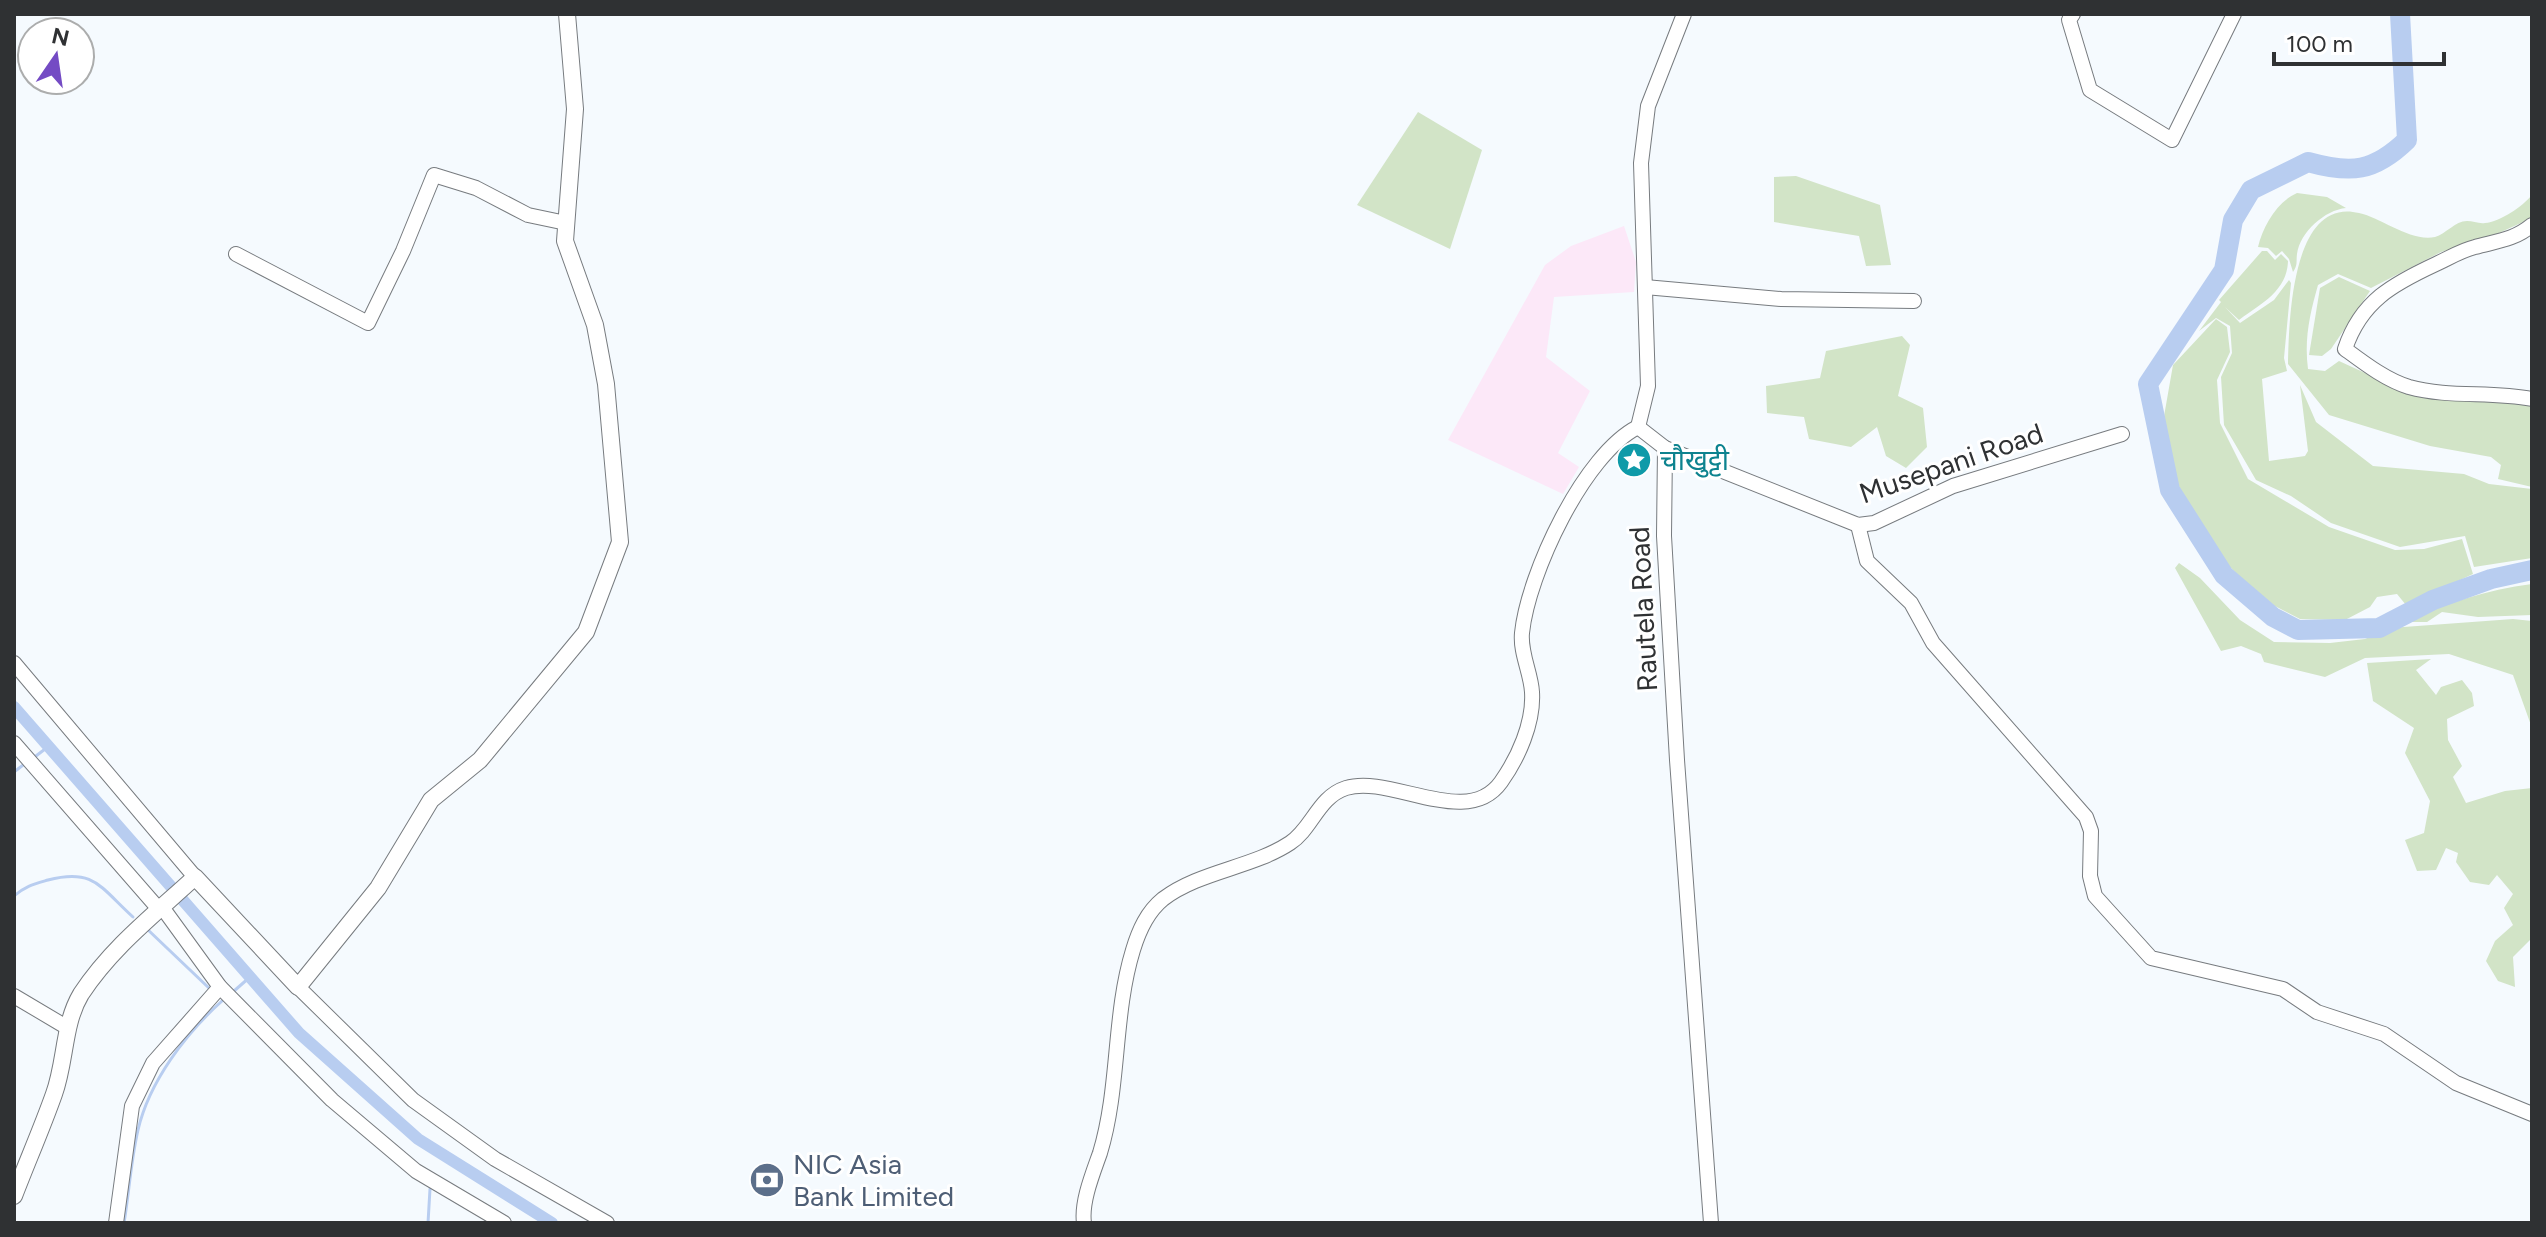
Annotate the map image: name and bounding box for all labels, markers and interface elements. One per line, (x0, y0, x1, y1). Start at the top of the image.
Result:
north arrow (16, 16, 96, 96)
scale bar (2274, 16, 2444, 66)
text: N (49, 22, 72, 52)
text: 100 m (2286, 29, 2353, 58)
street label: Musepani Road (1855, 416, 2047, 510)
place icon: चौखुट्टी (1615, 441, 1653, 479)
place label: चौखुट्टी (1660, 443, 1730, 478)
street label: Rautela Road (1622, 526, 1664, 692)
place label: NIC Asia Bank Limited (793, 1147, 954, 1213)
bank icon: NIC Asia Bank Limited (748, 1161, 786, 1199)

